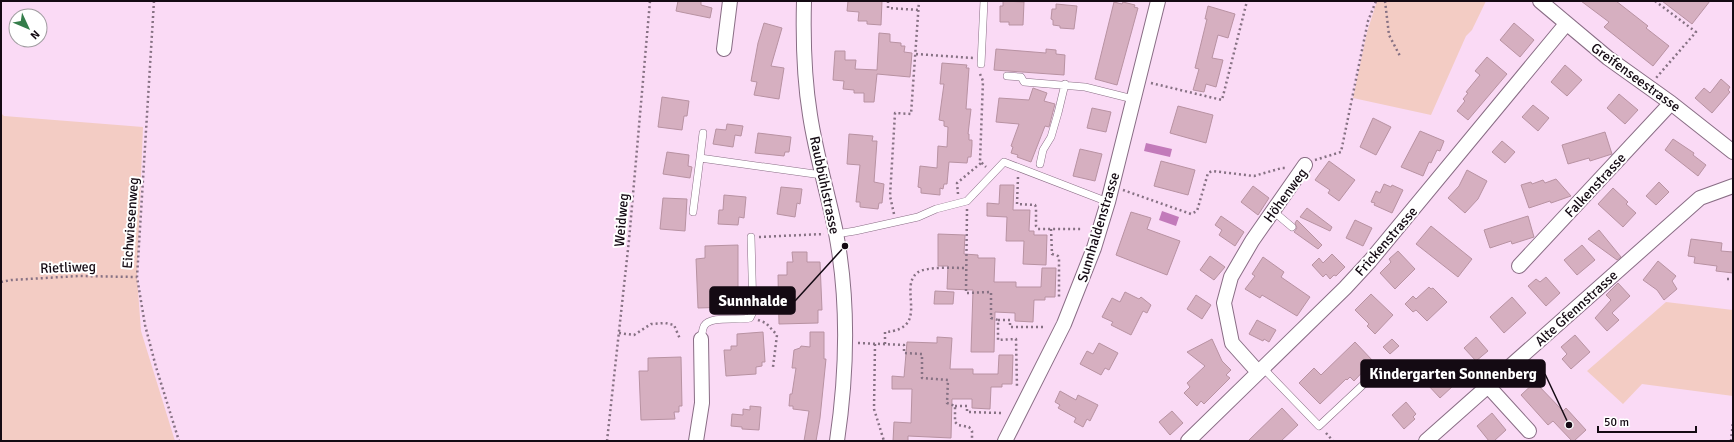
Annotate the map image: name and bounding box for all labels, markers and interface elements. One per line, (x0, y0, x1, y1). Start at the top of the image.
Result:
north arrow (8, 8, 48, 48)
text: N (27, 27, 42, 42)
street label: Greifenseestrasse (1588, 39, 1684, 116)
street label: Raubbühlstrasse (806, 135, 843, 236)
street label: Falkenstrasse (1561, 150, 1629, 221)
street label: Höhenweg (1260, 165, 1311, 226)
street label: Sunnhaldenstrasse (1074, 170, 1123, 284)
street label: Eichwiesenweg (119, 177, 142, 269)
street label: Weidweg (611, 192, 632, 248)
street label: Frickenstrasse (1352, 203, 1421, 280)
street label: Rietliweg (40, 258, 96, 277)
street label: Alte Gfennstrasse (1531, 267, 1621, 350)
callout: Sunnhalde (710, 287, 795, 314)
text: Sunnhalde (719, 292, 787, 310)
callout: Kindergarten Sonnenberg (1361, 360, 1545, 387)
text: Kindergarten Sonnenberg (1369, 365, 1537, 383)
scale bar (1598, 408, 1696, 434)
text: 50 m (1604, 415, 1629, 430)

